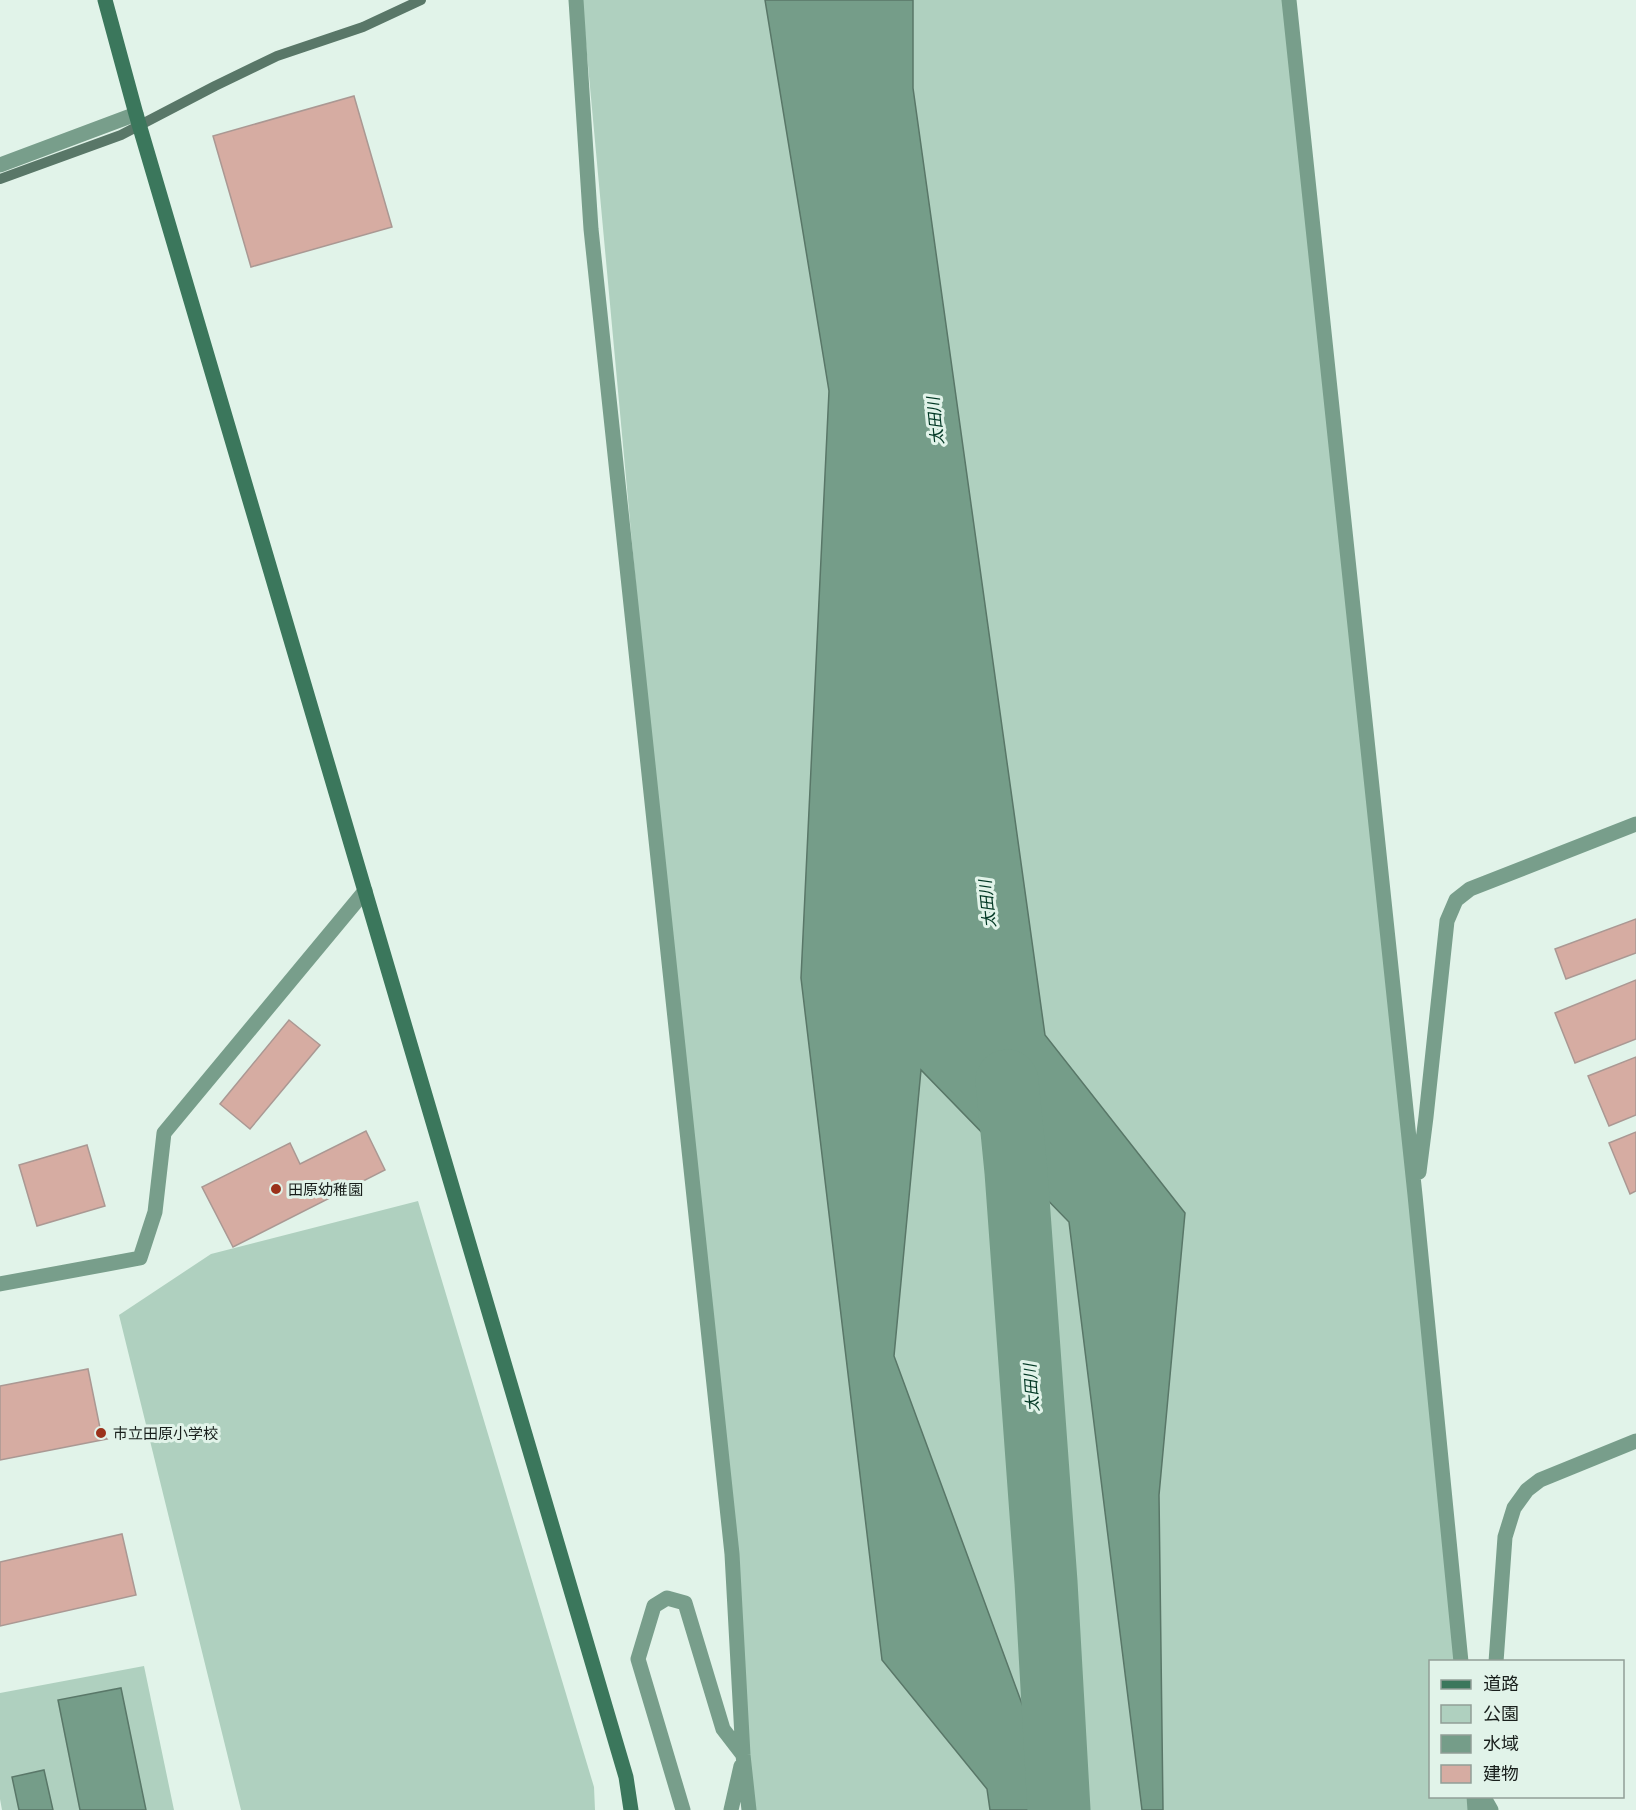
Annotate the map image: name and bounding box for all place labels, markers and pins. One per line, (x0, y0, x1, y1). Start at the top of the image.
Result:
place label: 田原幼稚園 (288, 1179, 363, 1199)
marker: 田原幼稚園 (269, 1182, 283, 1196)
place label: 市立田原小学校 (113, 1423, 218, 1443)
marker: 市立田原小学校 (94, 1426, 108, 1440)

